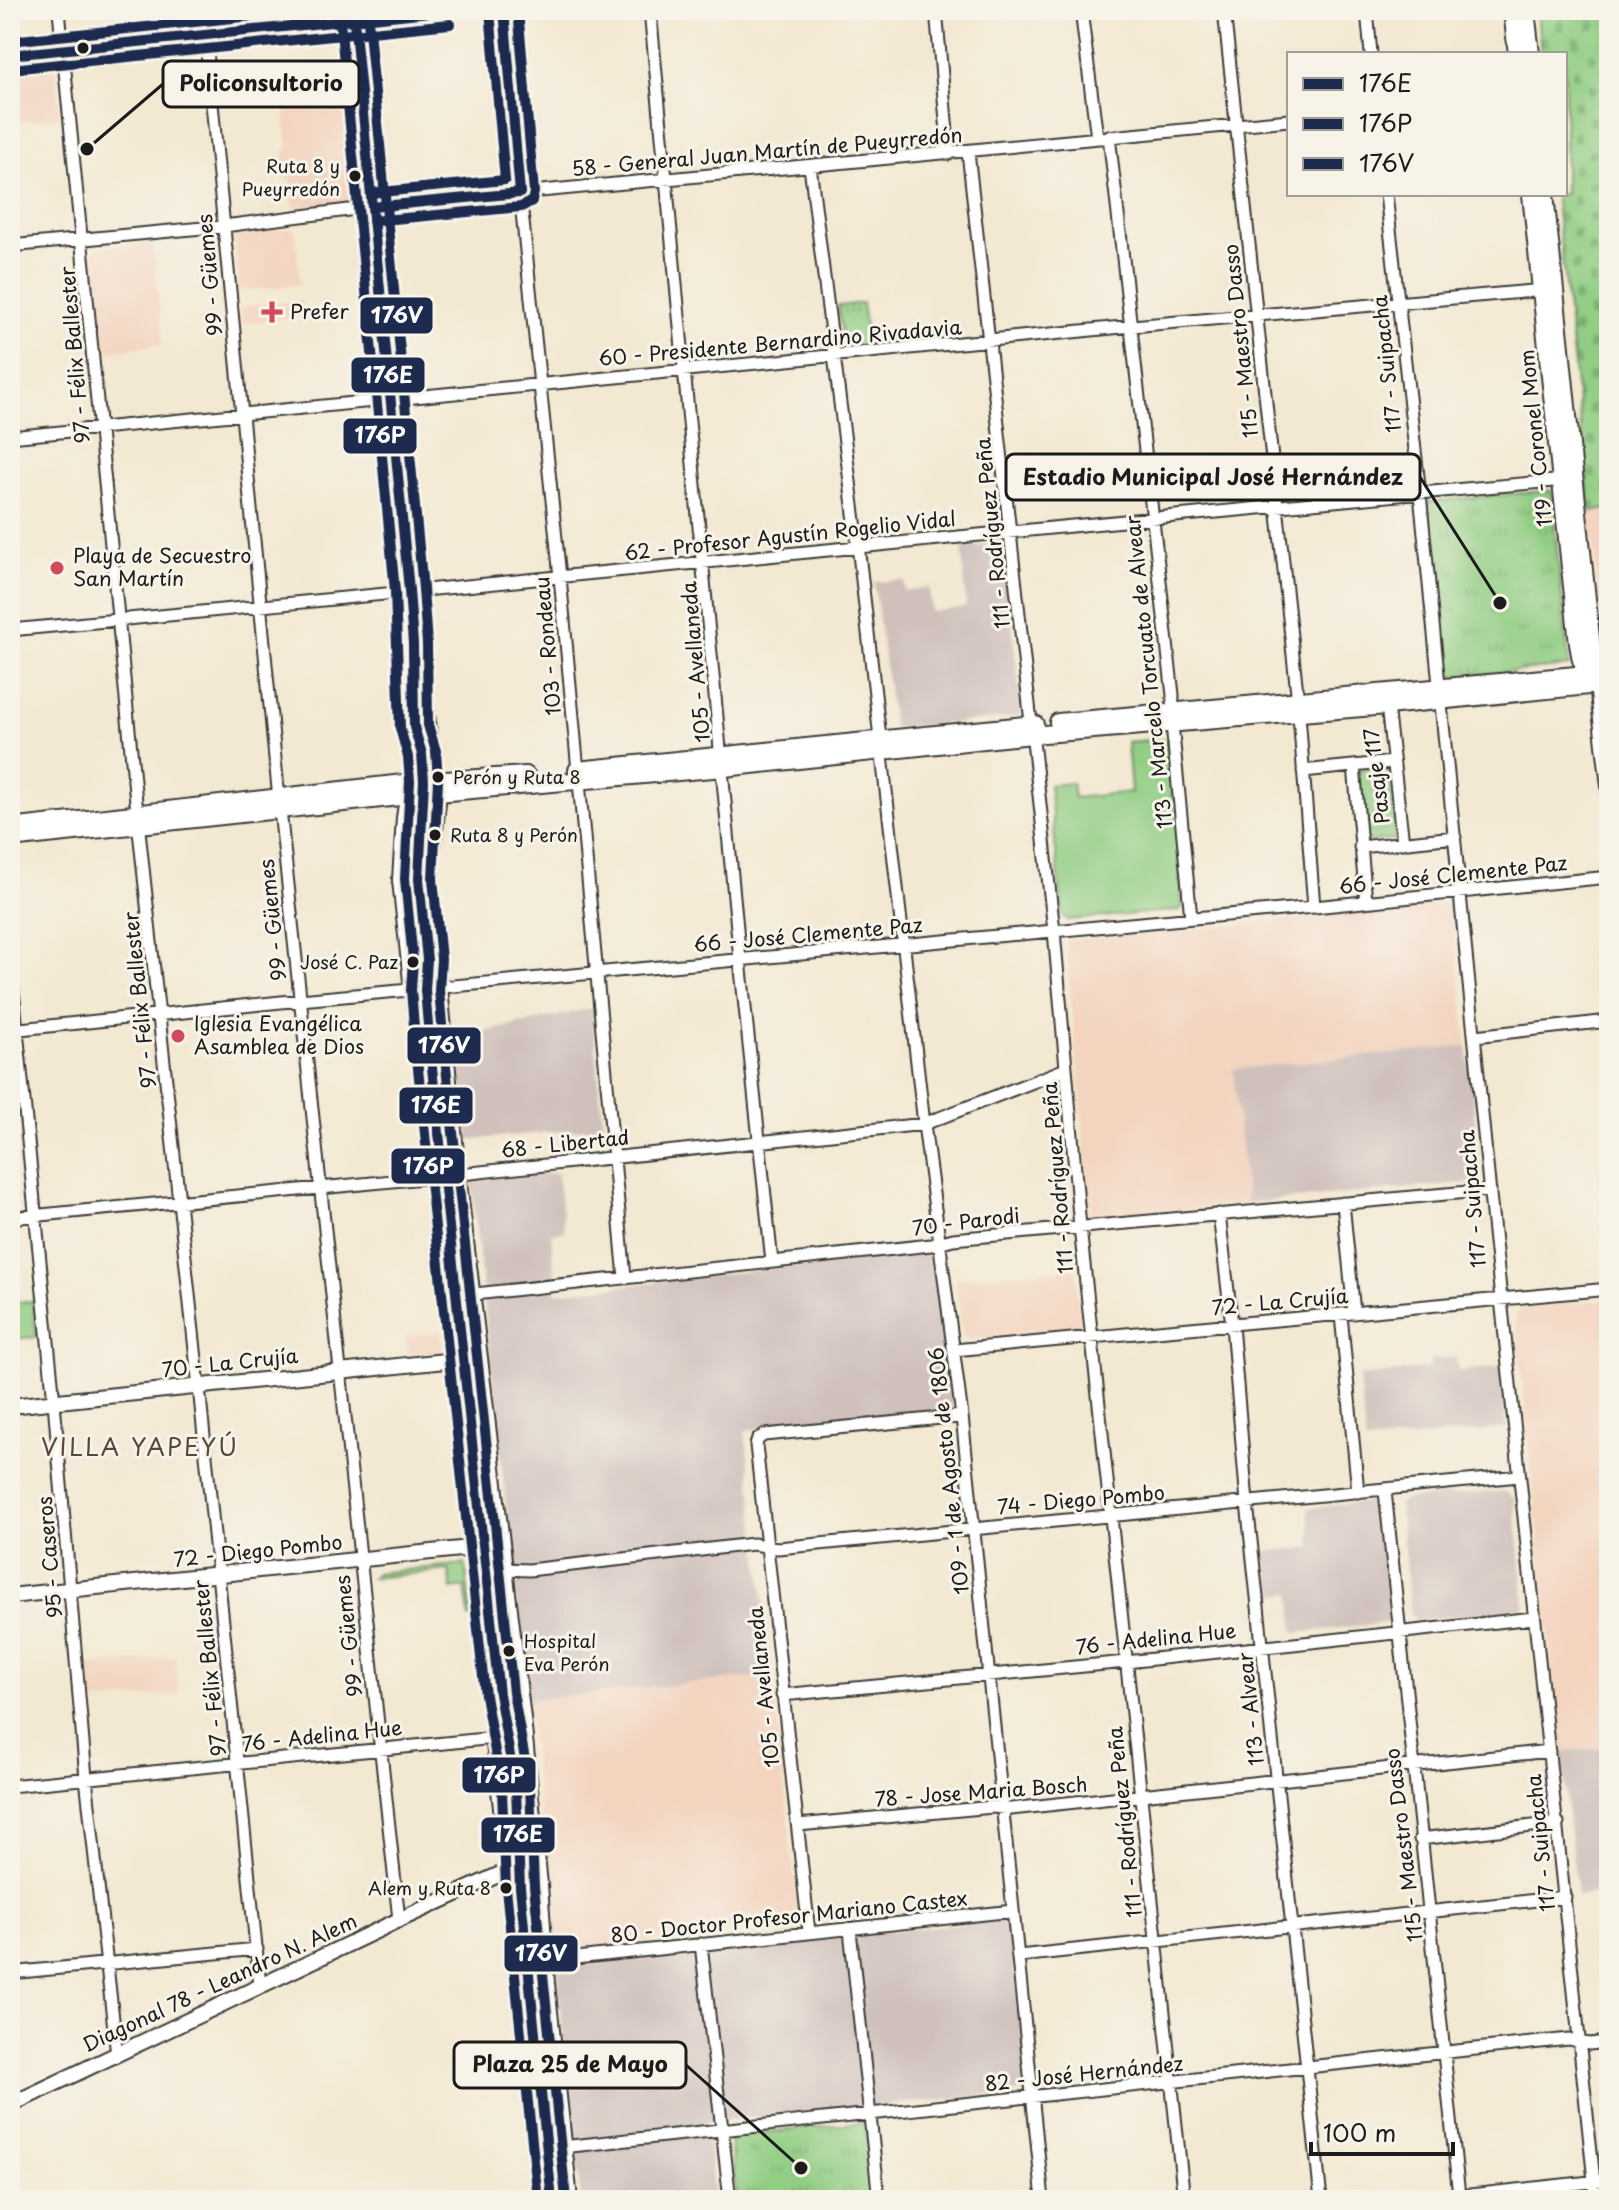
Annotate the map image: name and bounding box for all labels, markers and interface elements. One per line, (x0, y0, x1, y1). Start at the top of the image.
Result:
unlabelled marker (75, 40, 91, 56)
legend (1287, 52, 1567, 196)
callout: Policonsultorio (163, 61, 359, 107)
text: 176E (1359, 64, 1412, 100)
text: Policonsultorio (179, 65, 343, 98)
text: 176P (1359, 104, 1412, 140)
street label: 58 - General Juan Martín de Pueyrredón (570, 119, 964, 183)
text: 176V (1359, 144, 1414, 180)
place label: Ruta 8 y Pueyrredón (242, 152, 340, 202)
marker: Ruta 8 y Pueyrredón (347, 168, 363, 184)
street label: 99 - Güemes (189, 213, 229, 337)
street label: 115 - Maestro Dasso (1215, 243, 1265, 439)
street label: 97 - Félix Ballester (51, 265, 97, 445)
street label: 117 - Suipacha (1364, 293, 1408, 434)
place label: Prefer (290, 296, 349, 326)
line badge: 176V (359, 296, 434, 335)
text: 176V (371, 297, 423, 330)
marker: Prefer (261, 301, 283, 323)
street label: 60 - Presidente Bernardino Rivadavia (597, 311, 963, 373)
street label: 119 - Coronel Mom (1511, 348, 1559, 528)
line badge: 176E (350, 356, 426, 394)
text: 176E (363, 357, 413, 390)
line badge: 176P (342, 417, 418, 455)
text: 176P (355, 417, 406, 450)
street label: 111 - Rodríguez Peña (967, 435, 1017, 630)
callout: Estadio Municipal José Hernández (1006, 454, 1420, 500)
text: Estadio Municipal José Hernández (1023, 459, 1403, 492)
street label: 62 - Profesor Agustín Rogelio Vidal (623, 503, 957, 567)
street label: 113 - Marcelo Torcuato de Alvear (1117, 513, 1179, 830)
place label: Playa de Secuestro San Martín (73, 540, 251, 593)
marker: Playa de Secuestro San Martín (48, 559, 66, 577)
street label: 103 - Rondeau (526, 575, 568, 717)
street label: 105 - Avellaneda (673, 579, 717, 744)
street label: Pasaje 117 (1355, 726, 1397, 826)
place label: Perón y Ruta 8 (453, 763, 581, 790)
marker: Perón y Ruta 8 (430, 769, 446, 785)
place label: Ruta 8 y Perón (450, 821, 578, 848)
marker: Ruta 8 y Perón (427, 827, 443, 843)
street label: 66 - José Clemente Paz (1337, 847, 1569, 901)
street label: 99 - Güemes (251, 858, 293, 982)
street label: 66 - José Clemente Paz (692, 909, 923, 959)
street label: 97 - Félix Ballester (115, 910, 163, 1090)
place label: José C. Paz (300, 948, 398, 975)
marker: José C. Paz (405, 954, 421, 970)
place label: Iglesia Evangélica Asamblea de Dios (194, 1008, 364, 1061)
line badge: 176V (406, 1026, 482, 1065)
marker: Iglesia Evangélica Asamblea de Dios (169, 1027, 187, 1045)
text: 176V (418, 1027, 470, 1060)
street label: 111 - Rodríguez Peña (1034, 1081, 1080, 1275)
line badge: 176E (398, 1086, 474, 1125)
text: 176E (411, 1087, 461, 1120)
street label: 68 - Libertad (499, 1121, 630, 1165)
street label: 117 - Suipacha (1451, 1129, 1493, 1269)
line badge: 176P (390, 1147, 466, 1185)
text: 176P (403, 1148, 454, 1181)
street label: 70 - Parodi (910, 1200, 1021, 1242)
street label: 72 - La Crujía (1211, 1280, 1350, 1322)
street label: 70 - La Crujía (160, 1340, 300, 1384)
street label: 109 - 1 de Agosto de 1806 (920, 1346, 976, 1596)
district label: VILLA YAPEYÚ (41, 1428, 239, 1464)
street label: 74 - Diego Pombo (996, 1477, 1166, 1521)
street label: 95 - Caseros (29, 1495, 69, 1619)
street label: 72 - Diego Pombo (172, 1526, 344, 1574)
street label: 99 - Güemes (327, 1574, 369, 1698)
street label: 97 - Félix Ballester (185, 1578, 233, 1758)
street label: 105 - Avellaneda (740, 1604, 786, 1769)
street label: 76 - Adelina Hue (1074, 1615, 1238, 1661)
place label: Hospital Eva Perón (524, 1627, 610, 1677)
marker: Hospital Eva Perón (501, 1643, 517, 1659)
street label: 113 - Alvear (1229, 1651, 1271, 1767)
street label: 76 - Adelina Hue (240, 1712, 404, 1758)
street label: 111 - Rodríguez Peña (1099, 1724, 1149, 1919)
street label: 115 - Maestro Dasso (1376, 1747, 1430, 1944)
line badge: 176P (461, 1756, 537, 1794)
text: 176P (474, 1757, 525, 1790)
street label: 78 - Jose Maria Bosch (874, 1769, 1088, 1813)
street label: 117 - Suipacha (1518, 1772, 1562, 1913)
line badge: 176E (480, 1816, 556, 1854)
text: 176E (493, 1816, 543, 1849)
place label: Alem y Ruta 8 (368, 1874, 491, 1901)
marker: Alem y Ruta 8 (498, 1880, 514, 1896)
street label: 80 - Doctor Profesor Mariano Castex (609, 1882, 969, 1950)
street label: Diagonal 78 - Leandro N. Alem (77, 1905, 362, 2059)
line badge: 176V (503, 1934, 579, 1973)
text: 176V (515, 1935, 567, 1968)
callout: Plaza 25 de Mayo (454, 2042, 686, 2088)
text: Plaza 25 de Mayo (472, 2046, 668, 2079)
street label: 82 - José Hernández (983, 2048, 1184, 2098)
scale bar (1311, 2106, 1453, 2156)
text: 100 m (1323, 2114, 1396, 2150)

